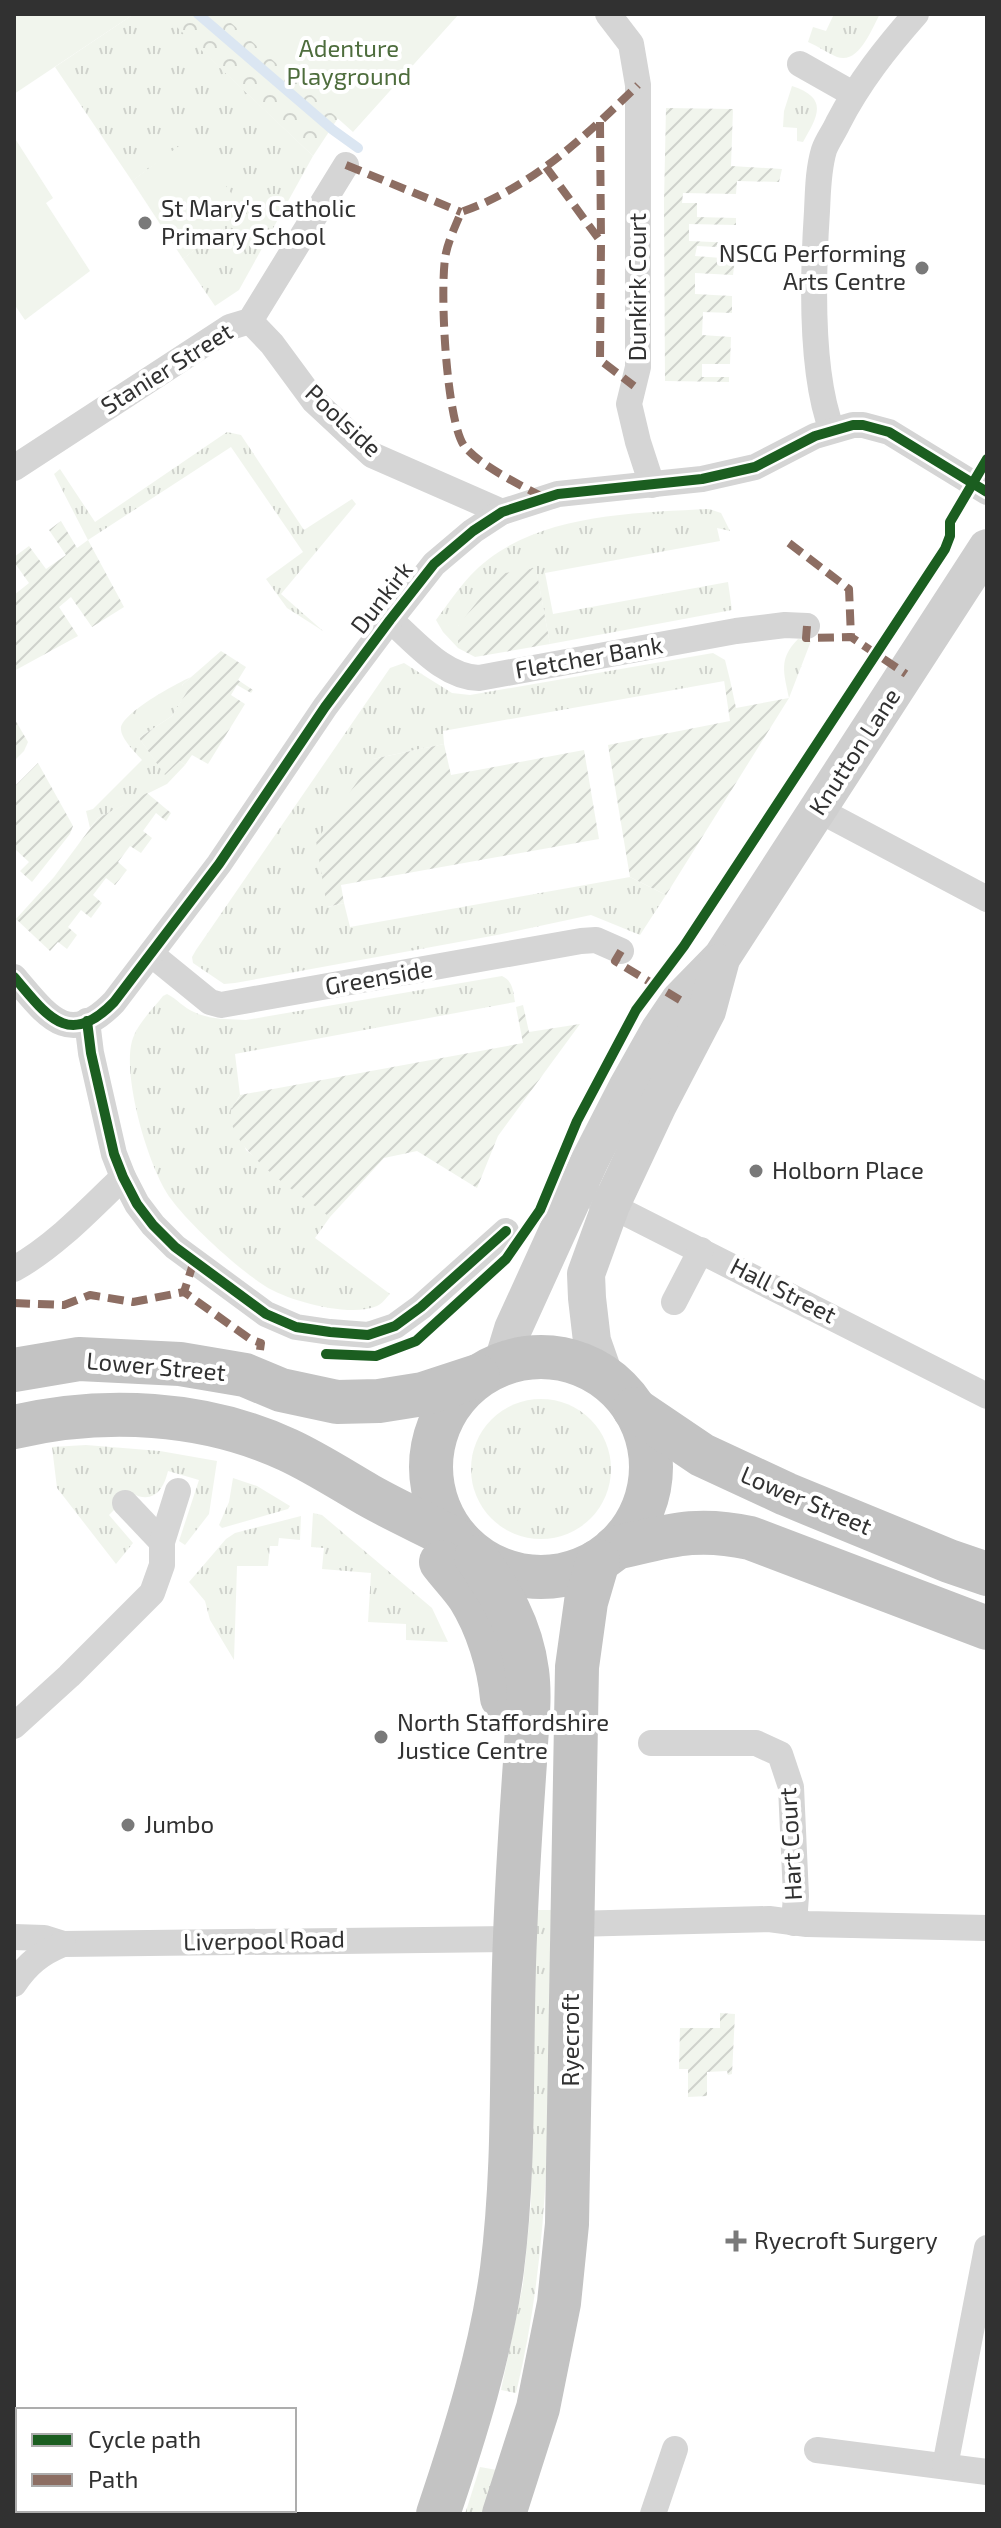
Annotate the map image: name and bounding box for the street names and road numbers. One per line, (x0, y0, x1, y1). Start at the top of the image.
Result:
street label: Dunkirk Court (622, 213, 651, 361)
street label: Stanier Street (95, 316, 237, 420)
street label: Poolside (300, 378, 388, 462)
street label: Dunkirk (344, 555, 418, 639)
street label: Fletcher Bank (513, 629, 665, 684)
street label: Knutton Lane (802, 682, 905, 820)
street label: Greenside (323, 953, 435, 1000)
street label: Hall Street (726, 1251, 841, 1329)
street label: Lower Street (85, 1345, 227, 1386)
street label: Lower Street (737, 1459, 877, 1540)
street label: Hart Court (772, 1787, 807, 1901)
street label: Liverpool Road (183, 1924, 345, 1955)
street label: Ryecroft (555, 1993, 584, 2087)

